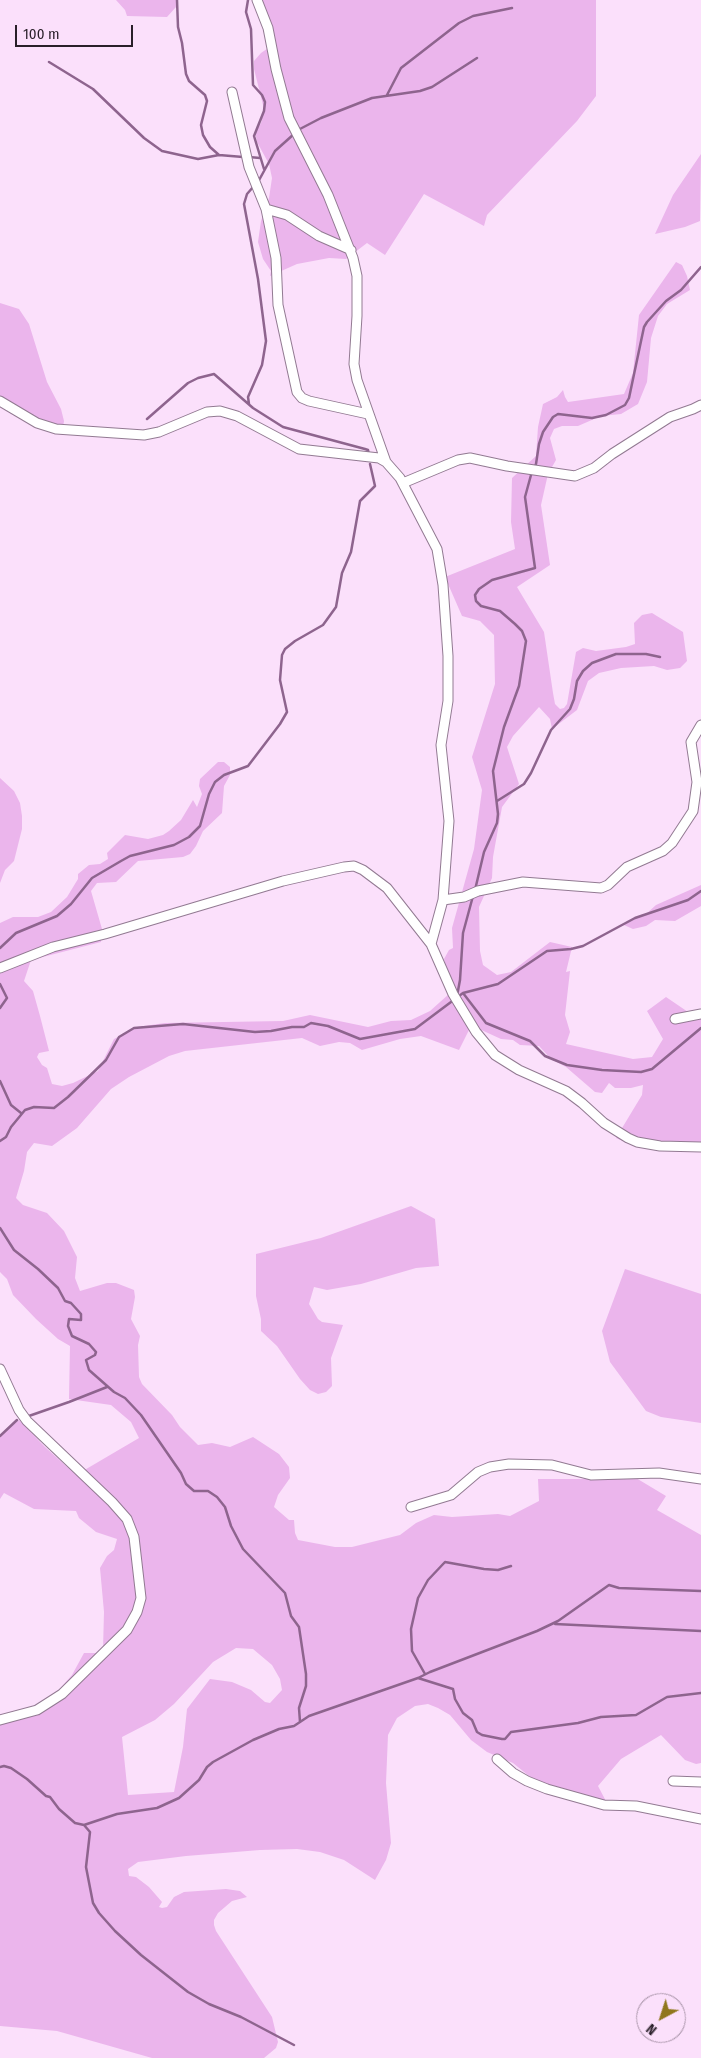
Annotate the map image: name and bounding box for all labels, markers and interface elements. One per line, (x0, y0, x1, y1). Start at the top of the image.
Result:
scale bar (18, 15, 135, 47)
text: 100 m (23, 25, 60, 43)
north arrow (636, 1993, 686, 2043)
text: N (643, 2020, 660, 2038)

